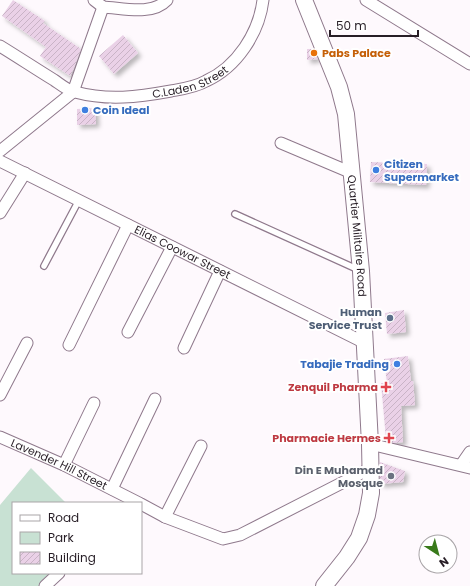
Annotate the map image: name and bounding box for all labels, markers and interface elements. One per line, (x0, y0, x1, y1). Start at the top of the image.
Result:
scale bar (330, 12, 418, 38)
text: 50 m (336, 17, 367, 34)
place label: Pabs Palace (322, 45, 391, 61)
marker: Pabs Palace (309, 48, 319, 58)
street label: C.Laden Street (151, 62, 231, 102)
place label: Coin Ideal (93, 102, 150, 118)
marker: Coin Ideal (80, 105, 90, 115)
place label: Citizen Supermarket (384, 156, 460, 185)
marker: Citizen Supermarket (371, 165, 381, 175)
street label: Quartier Militaire Road (344, 174, 370, 297)
street label: Elias Coowar Street (132, 221, 233, 283)
place label: Human Service Trust (309, 304, 383, 333)
marker: Human Service Trust (385, 313, 395, 323)
place label: Tabajie Trading (300, 356, 389, 372)
marker: Tabajie Trading (392, 359, 402, 369)
place label: Zenquil Pharma (288, 379, 378, 395)
marker: Zenquil Pharma (381, 382, 391, 392)
place label: Pharmacie Hermes (272, 430, 381, 446)
marker: Pharmacie Hermes (384, 433, 394, 443)
street label: Lavender Hill Street (8, 435, 110, 494)
place label: Din E Muhamad Mosque (295, 462, 383, 491)
marker: Din E Muhamad Mosque (386, 471, 396, 481)
legend (12, 502, 142, 574)
text: Road (48, 509, 79, 526)
text: Park (48, 529, 75, 546)
north arrow (418, 534, 458, 574)
text: Building (48, 549, 96, 566)
text: N (436, 553, 452, 571)

